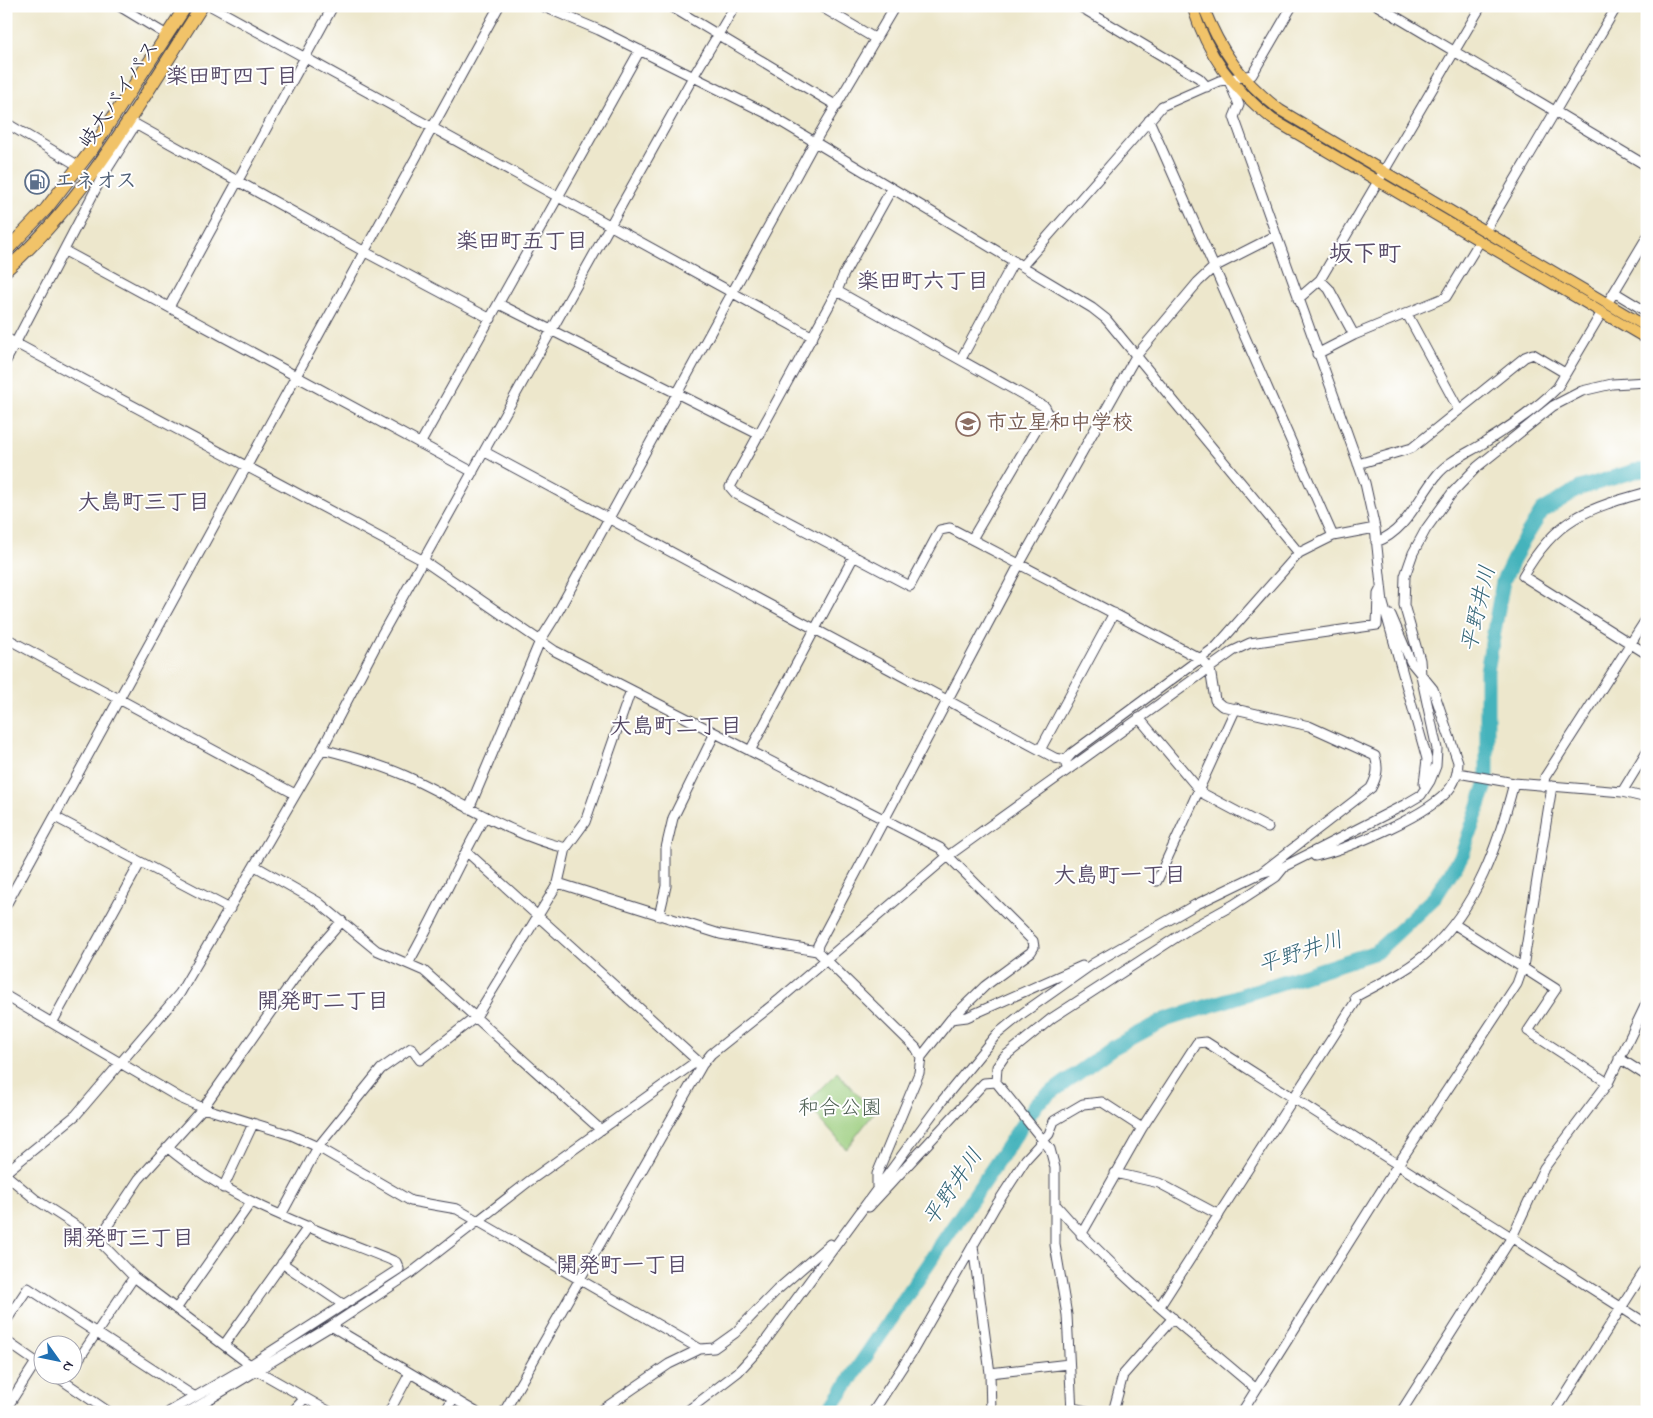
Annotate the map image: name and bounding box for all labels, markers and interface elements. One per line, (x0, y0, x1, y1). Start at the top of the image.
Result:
street label: 岐大バイパス (72, 35, 168, 155)
district label: 楽田町四丁目 (166, 62, 298, 94)
place label: エネオス (54, 167, 137, 197)
fuel station icon: エネオス (24, 169, 50, 195)
district label: 楽田町五丁目 (456, 227, 588, 259)
district label: 坂下町 (1329, 238, 1401, 273)
district label: 楽田町六丁目 (857, 267, 989, 299)
place label: 市立星和中学校 (986, 409, 1133, 439)
school or university icon: 市立星和中学校 (955, 411, 981, 437)
district label: 大島町三丁目 (78, 488, 210, 520)
water label: 平野井川 (1455, 563, 1505, 655)
district label: 大島町二丁目 (610, 712, 742, 744)
district label: 大島町一丁目 (1054, 861, 1186, 893)
water label: 平野井川 (1254, 925, 1348, 983)
district label: 開発町二丁目 (257, 987, 389, 1019)
park label: 和合公園 (798, 1094, 882, 1124)
water label: 平野井川 (916, 1143, 992, 1233)
district label: 開発町三丁目 (62, 1224, 194, 1256)
district label: 開発町一丁目 (556, 1251, 688, 1283)
north arrow (32, 1336, 82, 1386)
text: N (56, 1357, 79, 1376)

